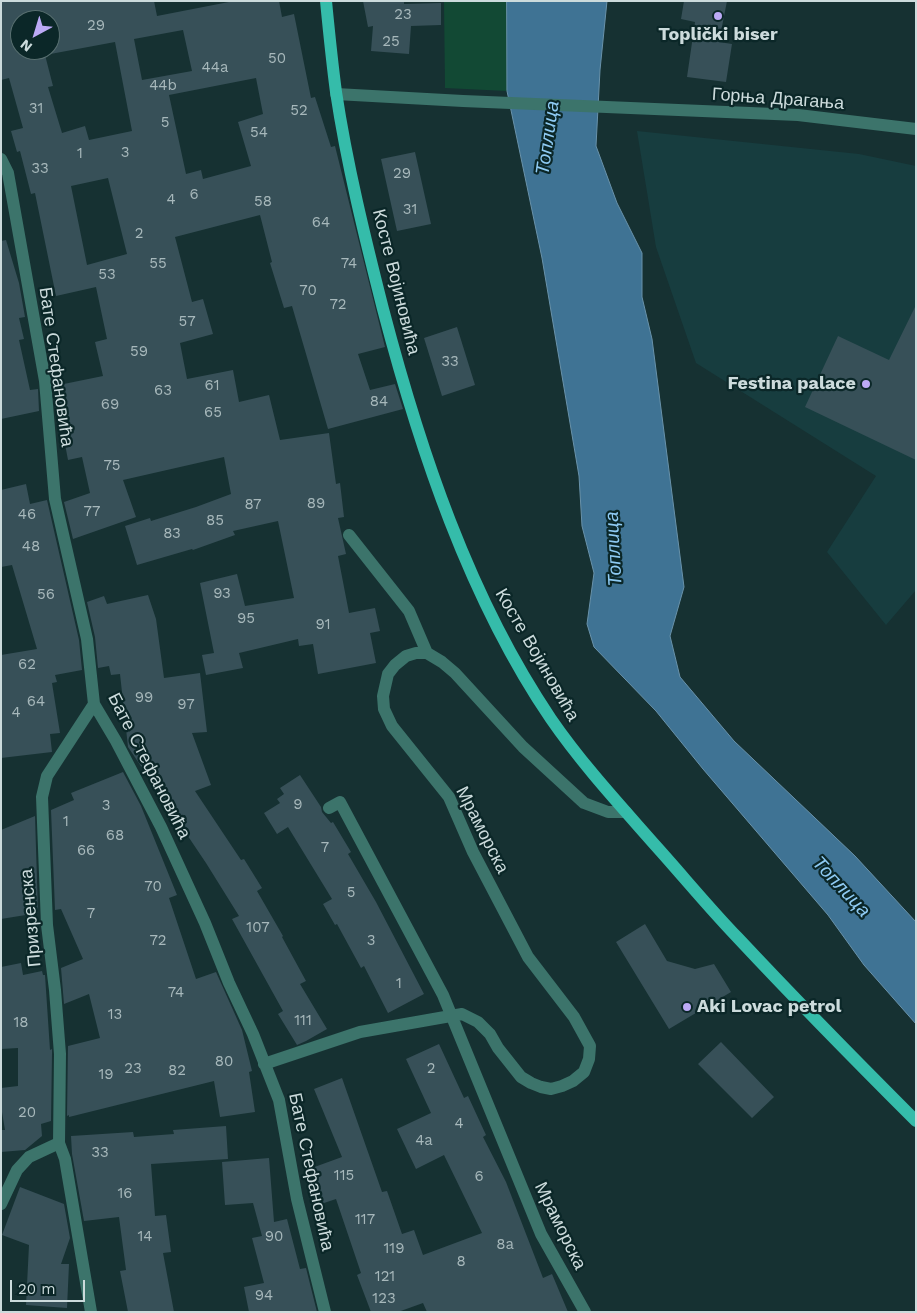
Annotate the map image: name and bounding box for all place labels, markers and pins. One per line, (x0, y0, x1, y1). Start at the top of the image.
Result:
marker: Toplički biser (712, 10, 724, 22)
place label: Toplički biser (658, 24, 778, 46)
place label: Festina palace (727, 373, 856, 395)
marker: Festina palace (860, 378, 872, 390)
place label: Aki Lovac petrol (697, 996, 841, 1018)
marker: Aki Lovac petrol (681, 1001, 693, 1013)

